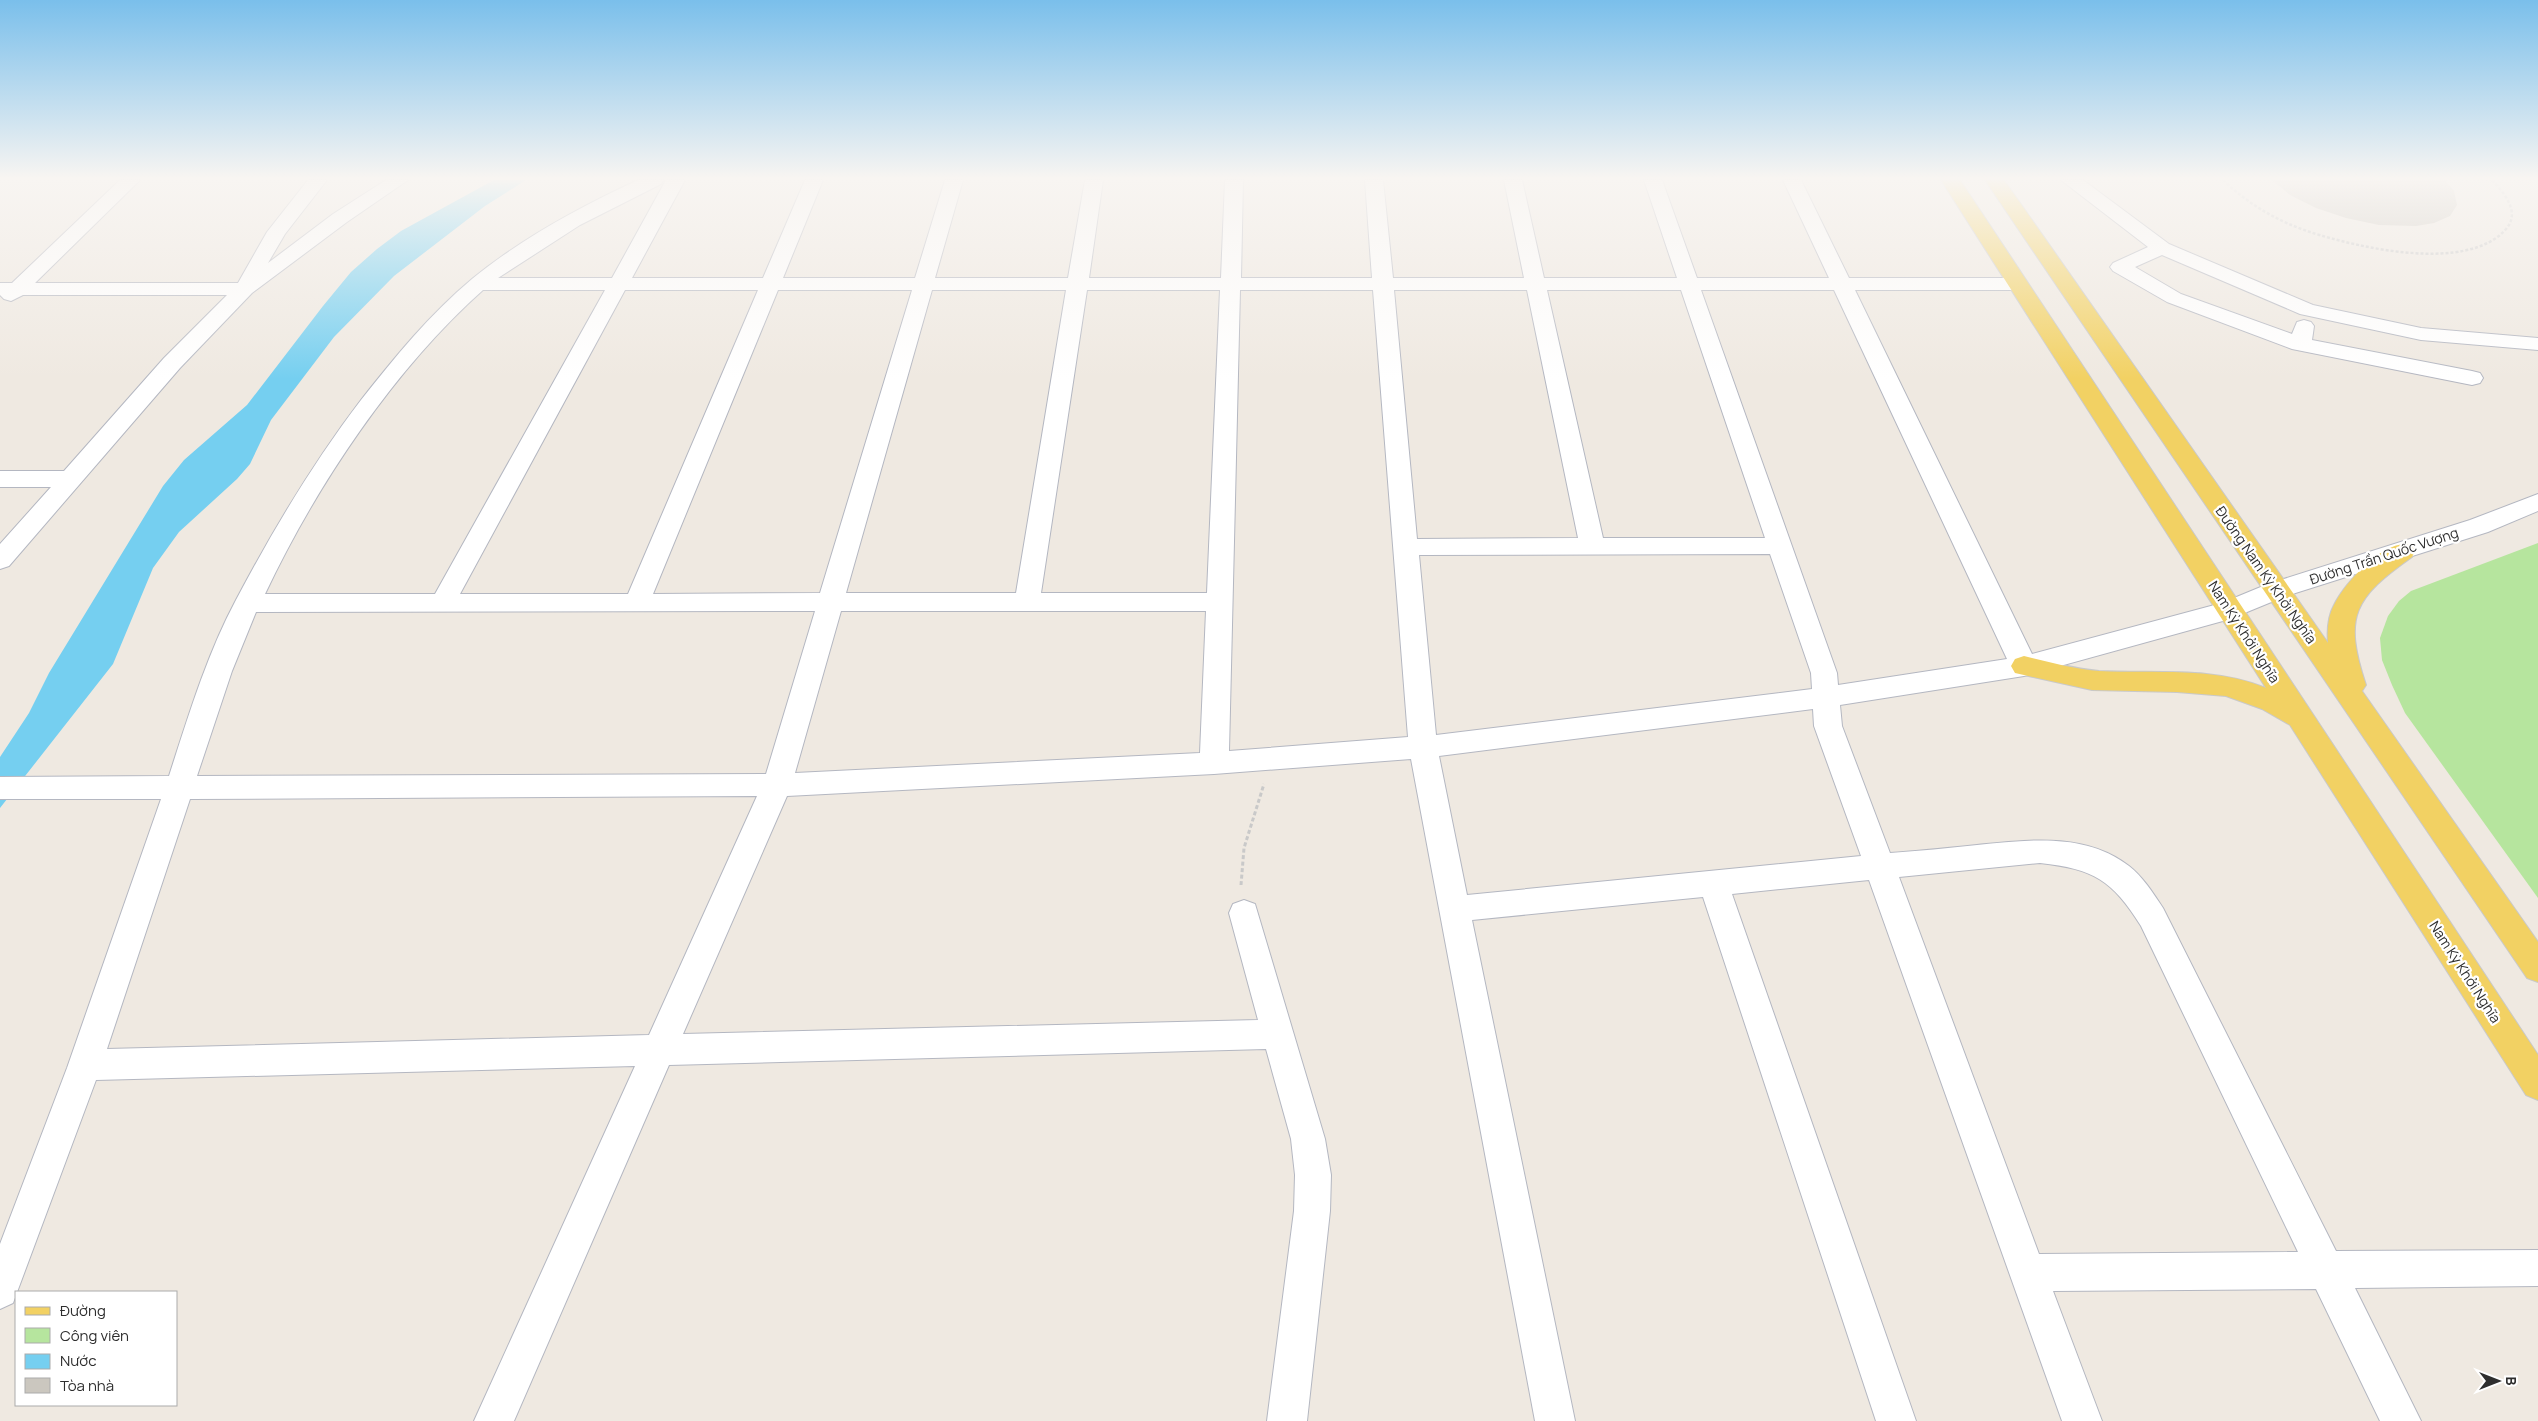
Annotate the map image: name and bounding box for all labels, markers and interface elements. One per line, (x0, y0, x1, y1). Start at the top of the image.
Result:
street label: Đường Nam Kỳ Khởi Nghĩa (2212, 503, 2320, 647)
street label: Đường Trần Quốc Vượng (2307, 522, 2461, 589)
street label: Nam Kỳ Khởi Nghĩa (2205, 578, 2283, 686)
street label: Nam Kỳ Khởi Nghĩa (2425, 917, 2506, 1026)
legend (15, 1291, 178, 1406)
text: Đường (60, 1300, 106, 1321)
text: Công viên (60, 1325, 129, 1346)
text: Nước (60, 1350, 97, 1371)
north arrow (2473, 1356, 2523, 1406)
text: Tòa nhà (60, 1375, 114, 1396)
text: B (2502, 1377, 2521, 1386)

